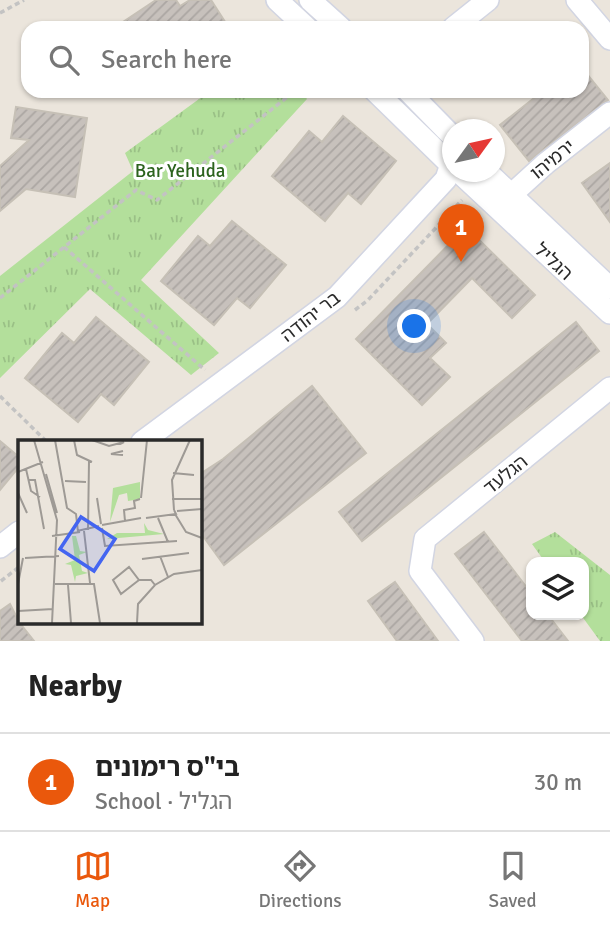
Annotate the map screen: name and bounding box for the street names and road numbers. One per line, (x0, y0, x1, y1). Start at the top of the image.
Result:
street label: ירמיהו (525, 135, 580, 185)
street label: הגליל (529, 238, 578, 286)
street label: בר יהודה (276, 286, 345, 348)
street label: הגלעד (479, 450, 533, 500)

